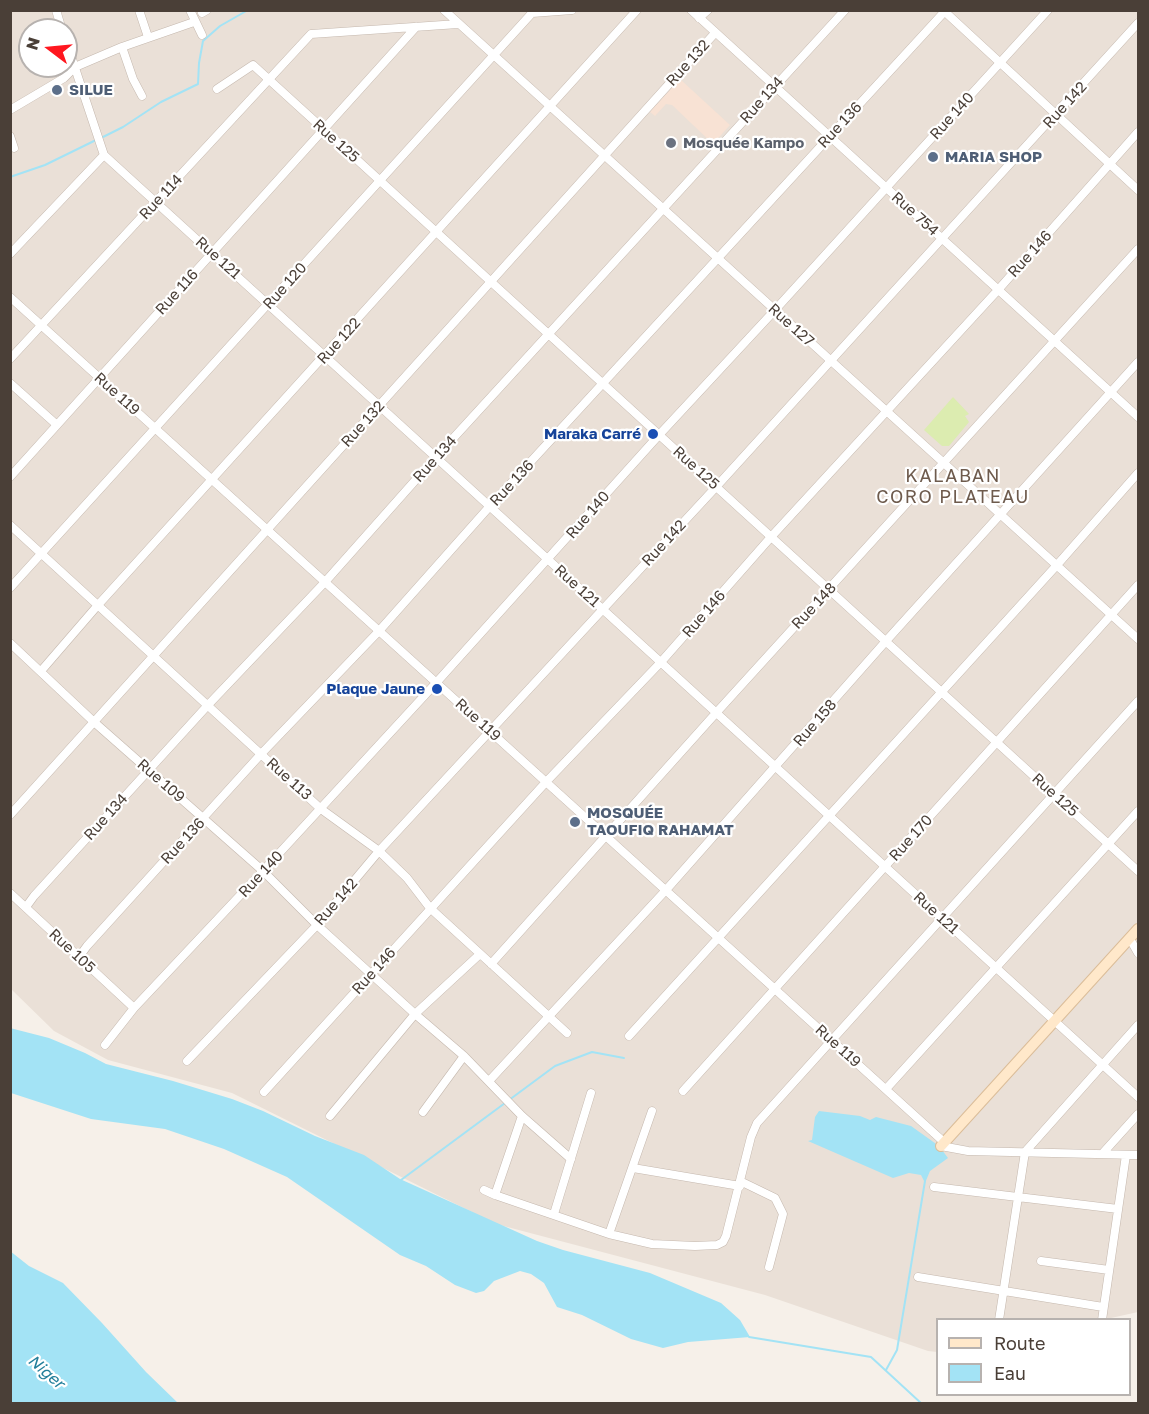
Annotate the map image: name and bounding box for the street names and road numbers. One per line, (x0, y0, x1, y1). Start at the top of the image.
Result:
street label: Rue 132 (663, 36, 713, 90)
street label: Rue 134 (736, 73, 788, 127)
street label: Rue 142 (1039, 78, 1091, 132)
street label: Rue 140 (926, 89, 978, 143)
street label: Rue 136 (814, 98, 866, 152)
street label: Rue 125 (309, 116, 363, 166)
street label: Rue 114 (136, 171, 186, 223)
street label: Rue 754 (888, 188, 942, 240)
street label: Rue 146 (1004, 227, 1056, 281)
street label: Rue 121 (192, 233, 244, 283)
street label: Rue 120 (259, 259, 311, 313)
street label: Rue 116 (152, 266, 202, 318)
street label: Rue 127 (764, 300, 818, 350)
street label: Rue 122 (314, 314, 364, 368)
street label: Rue 119 (91, 369, 143, 419)
street label: Rue 132 (338, 397, 388, 451)
street label: Rue 134 (409, 432, 461, 486)
street label: Rue 125 (669, 443, 723, 493)
street label: Rue 136 (486, 456, 538, 510)
street label: Rue 140 (562, 488, 614, 542)
street label: Rue 142 (638, 516, 690, 570)
street label: Rue 121 (551, 561, 603, 611)
street label: Rue 148 (788, 579, 840, 633)
street label: Rue 146 (679, 587, 729, 641)
street label: Rue 119 (452, 695, 504, 745)
street label: Rue 158 (790, 696, 840, 750)
street label: Rue 113 (263, 754, 315, 804)
street label: Rue 109 (134, 755, 188, 807)
street label: Rue 125 (1028, 770, 1082, 820)
street label: Rue 134 (80, 790, 132, 844)
street label: Rue 170 (886, 811, 936, 865)
street label: Rue 136 (157, 814, 209, 868)
street label: Rue 140 (235, 847, 287, 901)
street label: Rue 142 (311, 875, 361, 929)
street label: Rue 121 (910, 888, 962, 938)
street label: Rue 105 (45, 925, 99, 977)
street label: Rue 146 (348, 944, 400, 998)
street label: Rue 119 (812, 1021, 864, 1071)

